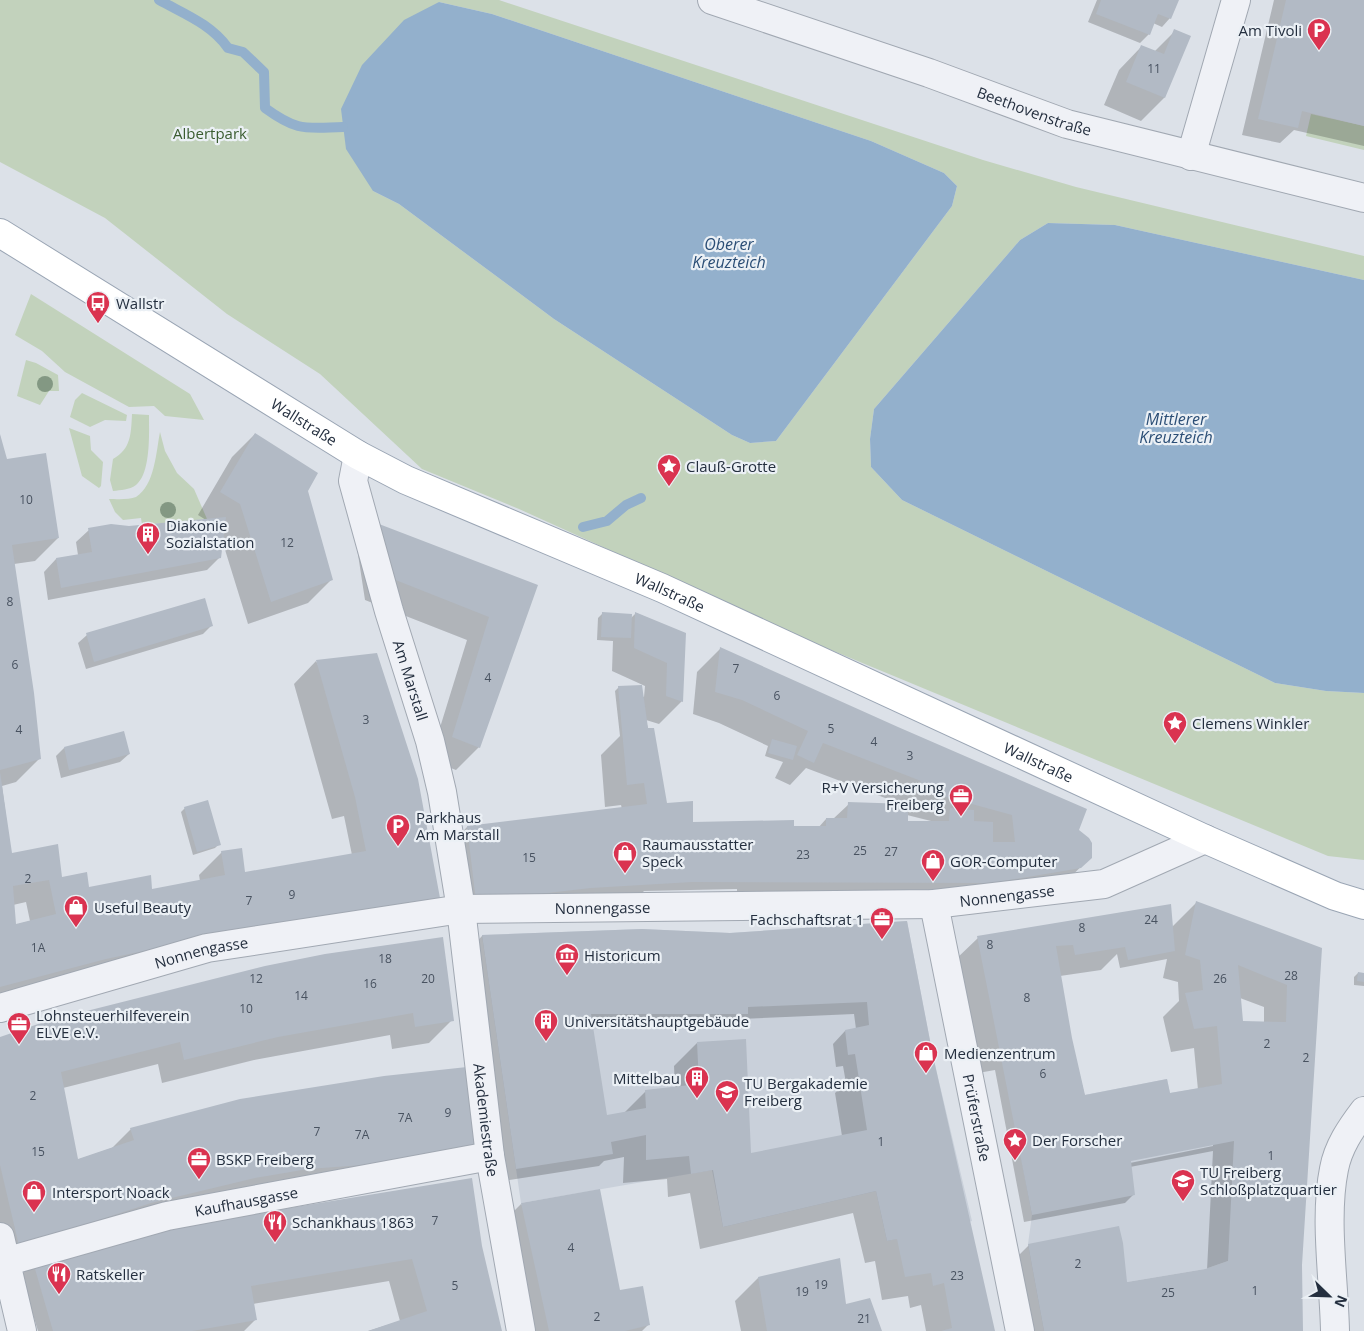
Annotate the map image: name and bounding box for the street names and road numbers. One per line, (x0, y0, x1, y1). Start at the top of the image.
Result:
street label: Beethovenstraße (974, 82, 1094, 140)
street label: Wallstraße (267, 394, 341, 450)
street label: Wallstraße (632, 568, 708, 616)
street label: Am Marstall (389, 637, 433, 723)
street label: Wallstraße (1000, 737, 1077, 787)
street label: Nonnengasse (958, 880, 1056, 911)
street label: Nonnengasse (555, 897, 650, 918)
street label: Nonnengasse (152, 932, 249, 973)
street label: Akademiestraße (469, 1062, 503, 1178)
street label: Prüferstraße (958, 1072, 996, 1163)
street label: Kaufhausgasse (193, 1182, 300, 1221)

